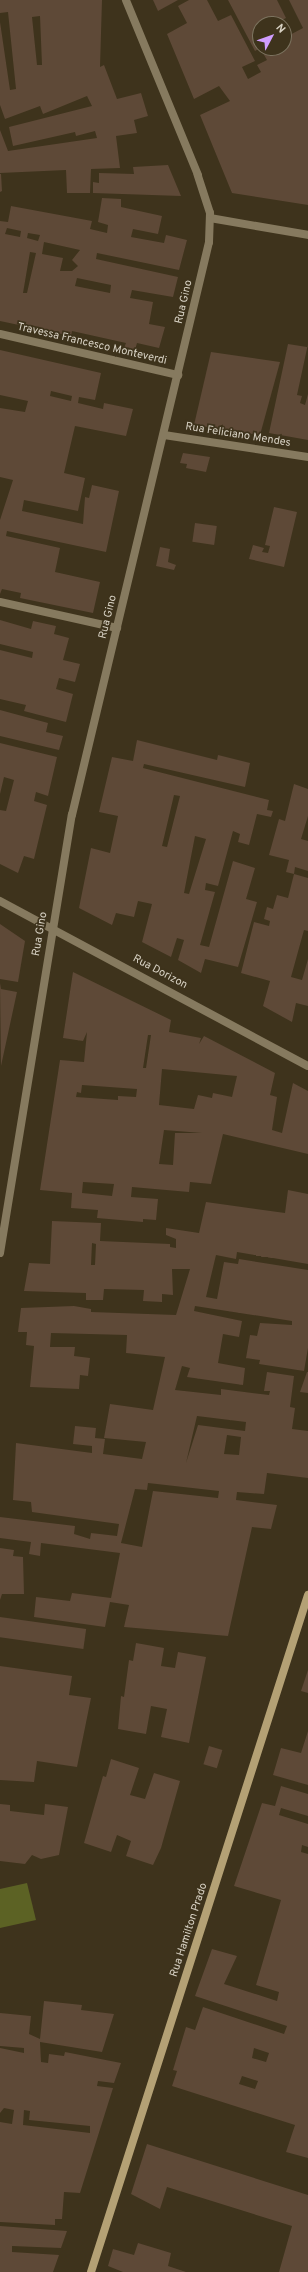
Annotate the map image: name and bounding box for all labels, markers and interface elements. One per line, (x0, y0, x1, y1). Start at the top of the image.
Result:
north arrow (252, 16, 292, 56)
text: N (272, 21, 288, 36)
street label: Rua Gino (173, 279, 195, 325)
street label: Travessa Francesco Monteverdi (16, 320, 168, 368)
street label: Rua Feliciano Mendes (184, 420, 292, 450)
street label: Rua Gino (96, 594, 120, 640)
street label: Rua Gino (30, 911, 50, 957)
street label: Rua Dorizon (130, 952, 190, 992)
street label: Rua Hamilton Prado (168, 1881, 210, 1979)

